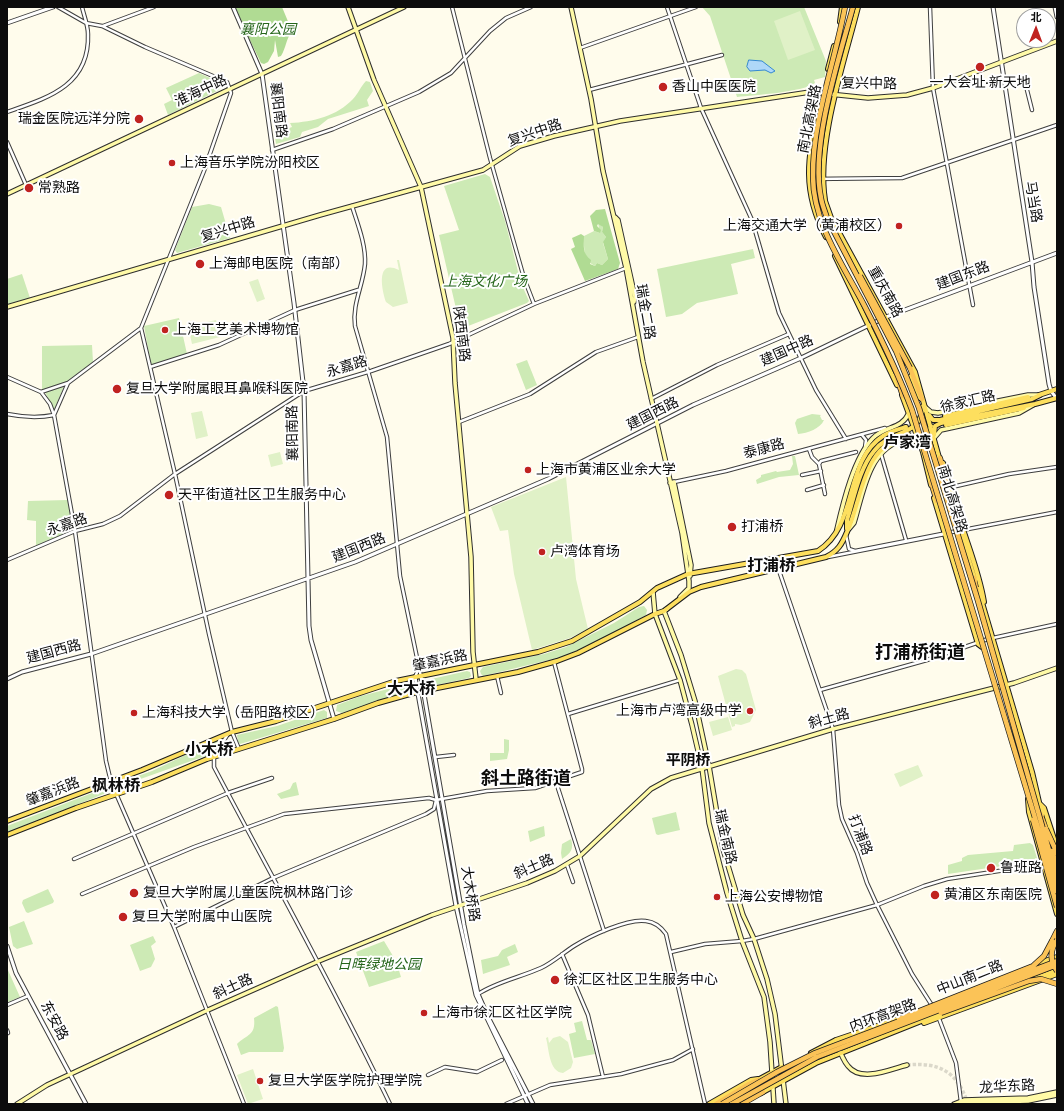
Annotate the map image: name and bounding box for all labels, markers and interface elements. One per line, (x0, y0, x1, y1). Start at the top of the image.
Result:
north arrow (1016, 8, 1056, 48)
text: 北 (1031, 10, 1042, 24)
park label: 襄阳公园 (240, 22, 296, 38)
marker: 一大会址·新天地 (974, 61, 986, 73)
street label: 淮海中路 (172, 72, 230, 110)
street label: 复兴中路 (841, 75, 897, 93)
place label: 一大会址·新天地 (929, 75, 1031, 91)
place label: 香山中医医院 (672, 79, 756, 95)
street label: 襄阳南路 (266, 81, 290, 139)
marker: 香山中医医院 (657, 81, 669, 93)
street label: 南北高架路 (795, 83, 825, 155)
place label: 瑞金医院远洋分院 (18, 111, 130, 127)
marker: 瑞金医院远洋分院 (133, 113, 145, 125)
street label: 复兴中路 (506, 116, 564, 150)
place label: 上海音乐学院汾阳校区 (180, 155, 320, 171)
marker: 上海音乐学院汾阳校区 (167, 158, 177, 168)
place label: 常熟路 (38, 180, 80, 196)
street label: 马当路 (1021, 180, 1045, 224)
marker: 常熟路 (23, 182, 35, 194)
street label: 复兴中路 (199, 214, 257, 246)
place label: 上海交通大学（黄浦校区） (723, 218, 891, 234)
marker: 上海交通大学（黄浦校区） (894, 221, 904, 231)
place label: 上海邮电医院（南部） (209, 256, 349, 272)
marker: 上海邮电医院（南部） (194, 258, 206, 270)
street label: 建国东路 (934, 258, 992, 294)
street label: 重庆南路 (864, 263, 906, 321)
park label: 上海文化广场 (443, 274, 527, 290)
street label: 瑞金二路 (632, 283, 658, 341)
street label: 陕西南路 (449, 305, 473, 363)
place label: 上海工艺美术博物馆 (173, 322, 299, 338)
marker: 上海工艺美术博物馆 (160, 325, 170, 335)
street label: 建国中路 (758, 332, 816, 370)
street label: 永嘉路 (324, 353, 370, 381)
place label: 复旦大学附属眼耳鼻喉科医院 (126, 381, 308, 397)
marker: 复旦大学附属眼耳鼻喉科医院 (111, 383, 123, 395)
street label: 徐家汇路 (939, 388, 997, 416)
street label: 建国西路 (624, 394, 682, 434)
street label: 襄阳南路 (284, 405, 302, 461)
district label: 卢家湾 (883, 433, 931, 453)
street label: 泰康路 (742, 435, 786, 463)
place label: 上海市黄浦区业余大学 (536, 462, 676, 478)
street label: 南北高架路 (934, 463, 970, 535)
marker: 上海市黄浦区业余大学 (523, 465, 533, 475)
place label: 天平街道社区卫生服务中心 (178, 487, 346, 503)
marker: 天平街道社区卫生服务中心 (163, 489, 175, 501)
street label: 永嘉路 (44, 510, 90, 540)
place label: 打浦桥 (741, 519, 783, 535)
marker: 打浦桥 (726, 521, 738, 533)
street label: 建国西路 (330, 530, 388, 566)
place label: 卢湾体育场 (550, 544, 620, 560)
marker: 卢湾体育场 (537, 547, 547, 557)
district label: 打浦桥 (747, 556, 795, 576)
street label: 建国西路 (25, 637, 83, 667)
district label: 打浦桥街道 (875, 642, 965, 664)
street label: 肇嘉浜路 (411, 647, 469, 675)
district label: 大木桥 (387, 679, 435, 699)
place label: 上海市卢湾高级中学 (616, 703, 742, 719)
place label: 上海科技大学（岳阳路校区） (142, 705, 324, 721)
street label: 斜土路 (807, 705, 851, 733)
marker: 上海市卢湾高级中学 (745, 706, 755, 716)
marker: 上海科技大学（岳阳路校区） (129, 708, 139, 718)
district label: 小木桥 (185, 740, 233, 760)
district label: 平阴桥 (666, 752, 710, 770)
district label: 斜土路街道 (481, 768, 571, 790)
street label: 肇嘉浜路 (24, 774, 82, 810)
district label: 枫林桥 (92, 776, 140, 796)
street label: 瑞金南路 (711, 808, 739, 866)
street label: 打浦路 (845, 812, 875, 858)
street label: 斜土路 (511, 851, 557, 883)
place label: 鲁班路 (1000, 860, 1042, 876)
marker: 鲁班路 (985, 862, 997, 874)
street label: 大木桥路 (457, 865, 483, 923)
place label: 复旦大学附属儿童医院枫林路门诊 (143, 885, 353, 901)
marker: 复旦大学附属儿童医院枫林路门诊 (128, 887, 140, 899)
place label: 黄浦区东南医院 (944, 887, 1042, 903)
place label: 上海公安博物馆 (725, 889, 823, 905)
marker: 黄浦区东南医院 (929, 889, 941, 901)
marker: 上海公安博物馆 (712, 892, 722, 902)
place label: 复旦大学附属中山医院 (132, 909, 272, 925)
marker: 复旦大学附属中山医院 (117, 911, 129, 923)
park label: 日晖绿地公园 (337, 957, 421, 973)
street label: 中山南二路 (934, 957, 1006, 999)
street label: 斜土路 (210, 971, 256, 1003)
place label: 徐汇区社区卫生服务中心 (564, 972, 718, 988)
marker: 徐汇区社区卫生服务中心 (549, 974, 561, 986)
street label: 内环高架路 (847, 996, 919, 1036)
street label: 东安路 (37, 999, 71, 1043)
place label: 上海市徐汇区社区学院 (432, 1005, 572, 1021)
marker: 上海市徐汇区社区学院 (419, 1008, 429, 1018)
place label: 复旦大学医学院护理学院 (268, 1073, 422, 1089)
marker: 复旦大学医学院护理学院 (255, 1076, 265, 1086)
street label: 龙华东路 (979, 1077, 1035, 1097)

